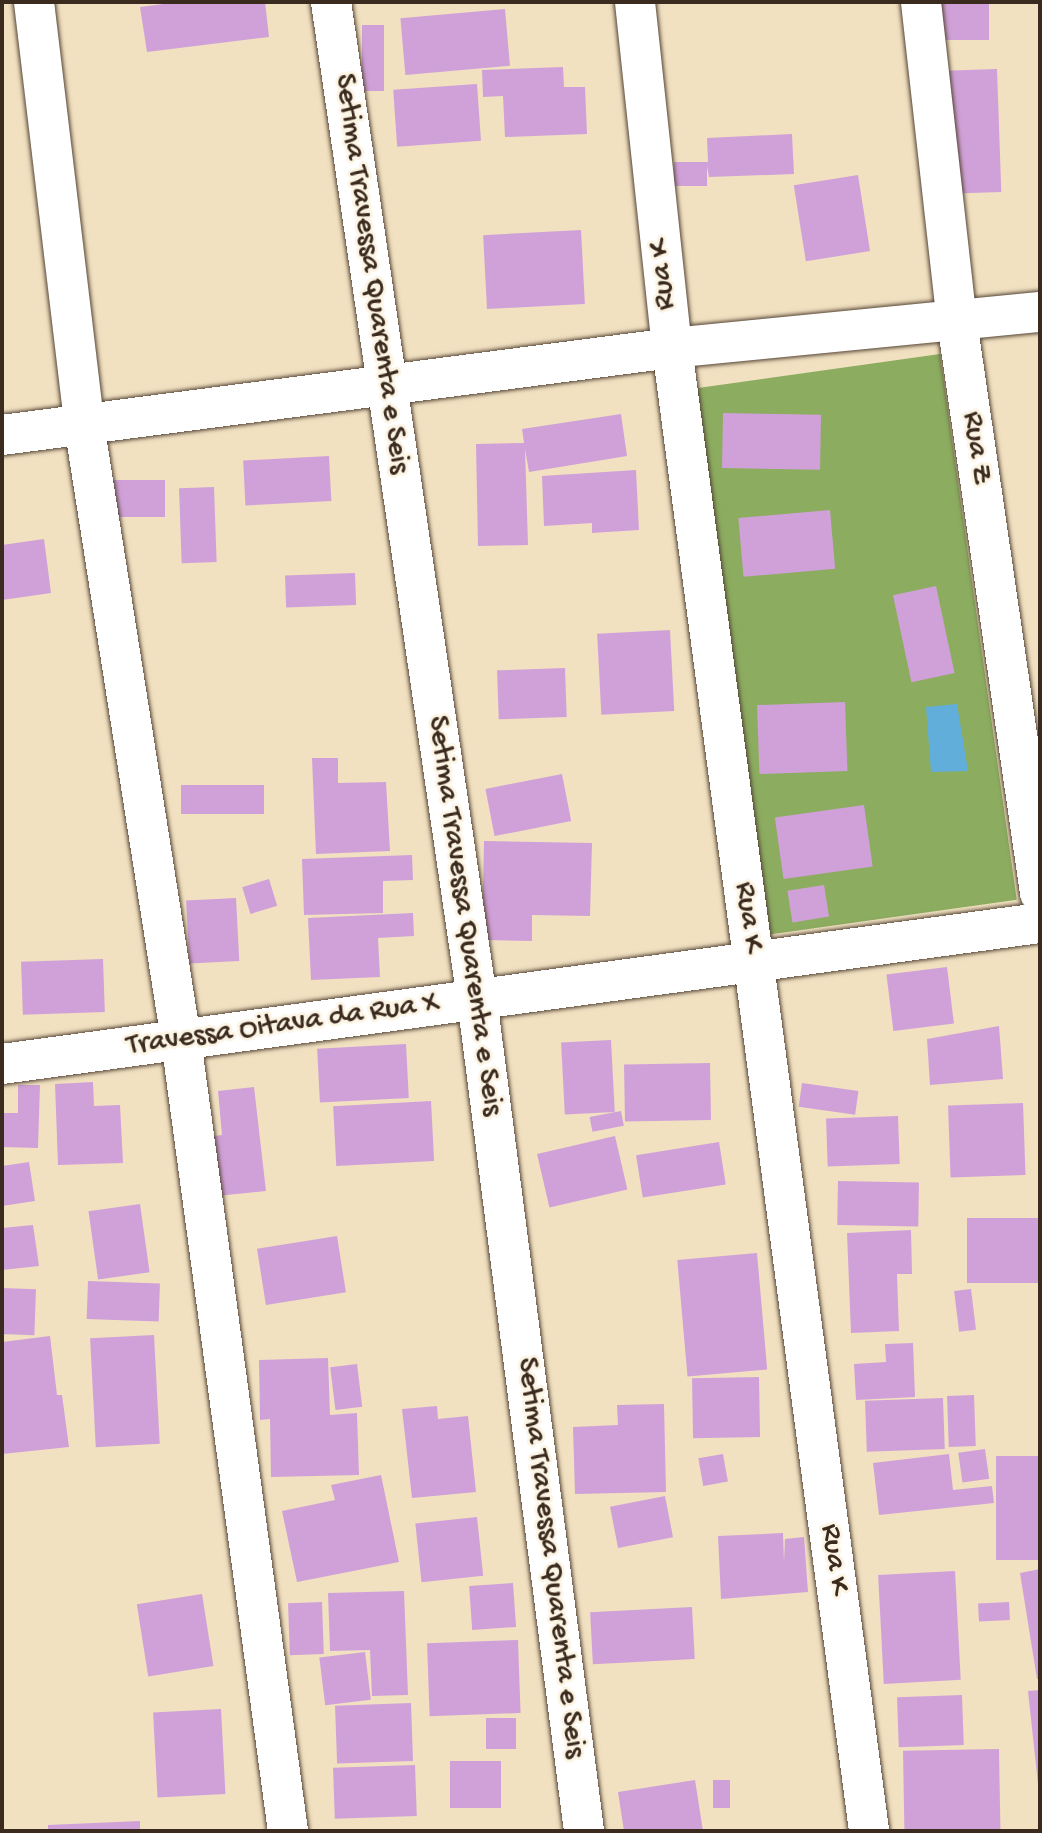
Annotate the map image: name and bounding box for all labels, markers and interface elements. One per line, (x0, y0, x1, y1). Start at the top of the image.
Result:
street label: Setima Travessa Quarenta e Seis (324, 72, 416, 476)
street label: Rua K (642, 238, 686, 312)
street label: Rua Z (952, 409, 998, 487)
street label: Setima Travessa Quarenta e Seis (417, 714, 509, 1118)
street label: Rua K (724, 880, 770, 954)
street label: Travessa Oitava da Rua X (125, 986, 441, 1066)
street label: Setima Travessa Quarenta e Seis (507, 1356, 591, 1760)
street label: Rua K (810, 1522, 856, 1596)

